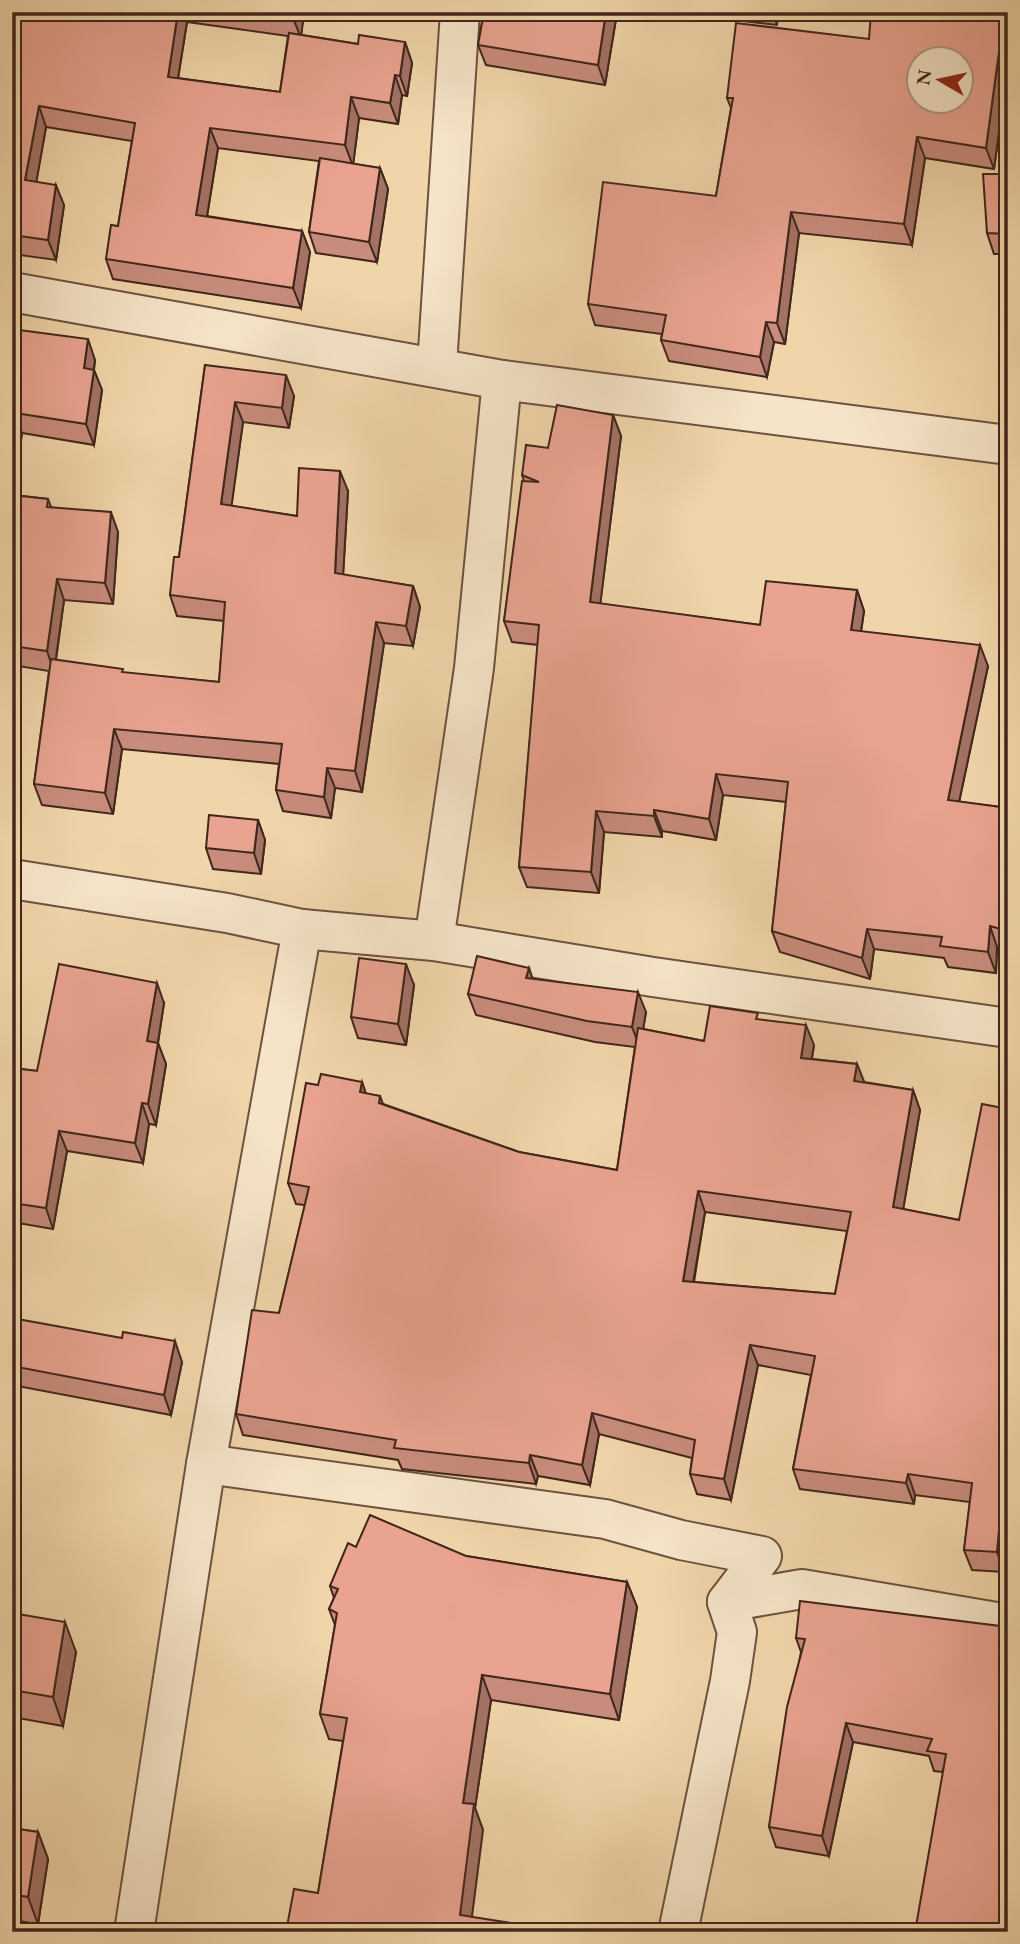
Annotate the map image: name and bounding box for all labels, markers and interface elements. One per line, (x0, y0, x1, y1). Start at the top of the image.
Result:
north arrow (904, 46, 974, 116)
text: N (910, 67, 937, 87)

